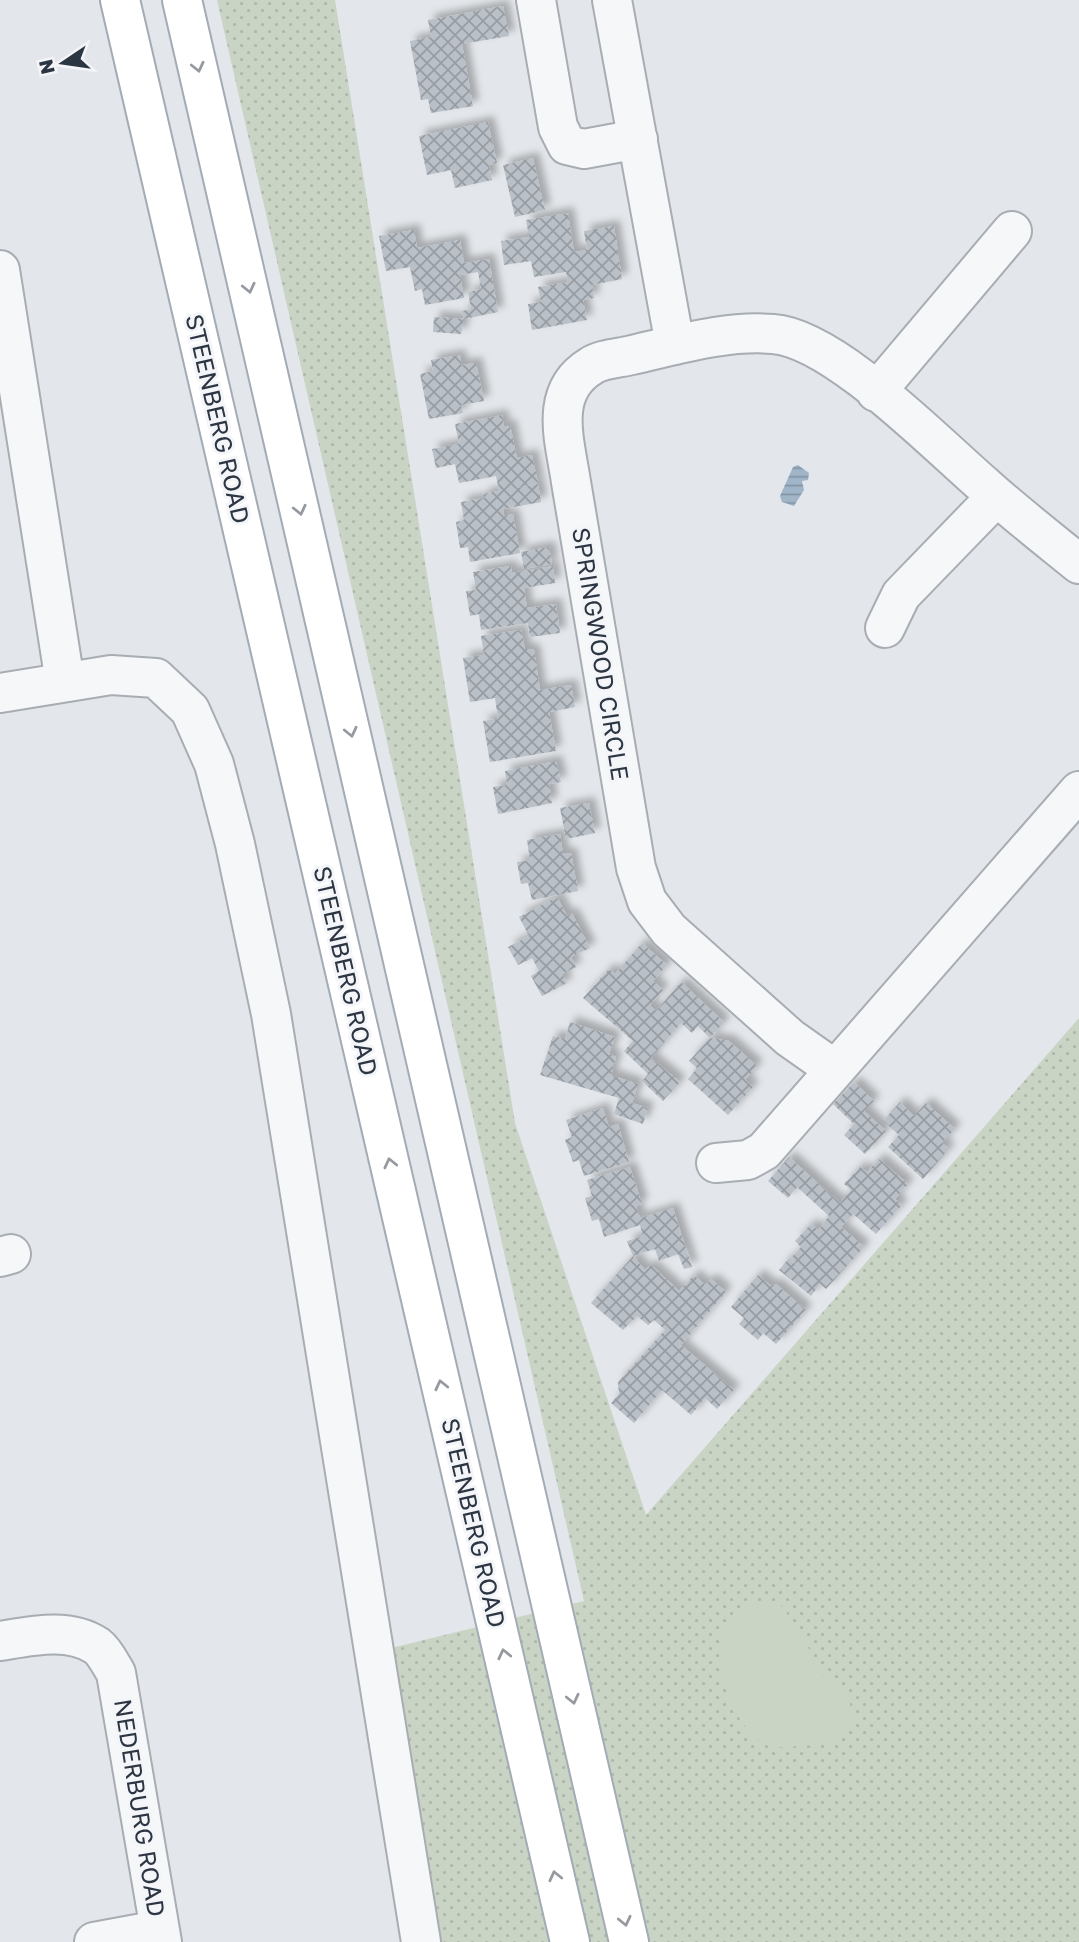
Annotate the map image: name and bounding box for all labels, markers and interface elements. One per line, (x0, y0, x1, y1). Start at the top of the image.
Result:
north arrow (28, 28, 98, 98)
text: N (33, 57, 59, 77)
one-way arrow (190, 60, 204, 72)
one-way arrow (241, 282, 255, 294)
street label: STEENBERG ROAD (180, 311, 257, 526)
one-way arrow (292, 504, 306, 516)
street label: SPRINGWOOD CIRCLE (567, 525, 636, 782)
one-way arrow (343, 726, 357, 738)
street label: STEENBERG ROAD (308, 863, 385, 1078)
one-way arrow (384, 1157, 398, 1169)
one-way arrow (435, 1379, 449, 1391)
street label: STEENBERG ROAD (436, 1415, 513, 1630)
one-way arrow (497, 1648, 512, 1660)
one-way arrow (565, 1693, 580, 1705)
street label: NEDERBURG ROAD (109, 1697, 172, 1919)
one-way arrow (549, 1870, 563, 1882)
one-way arrow (616, 1915, 631, 1927)

